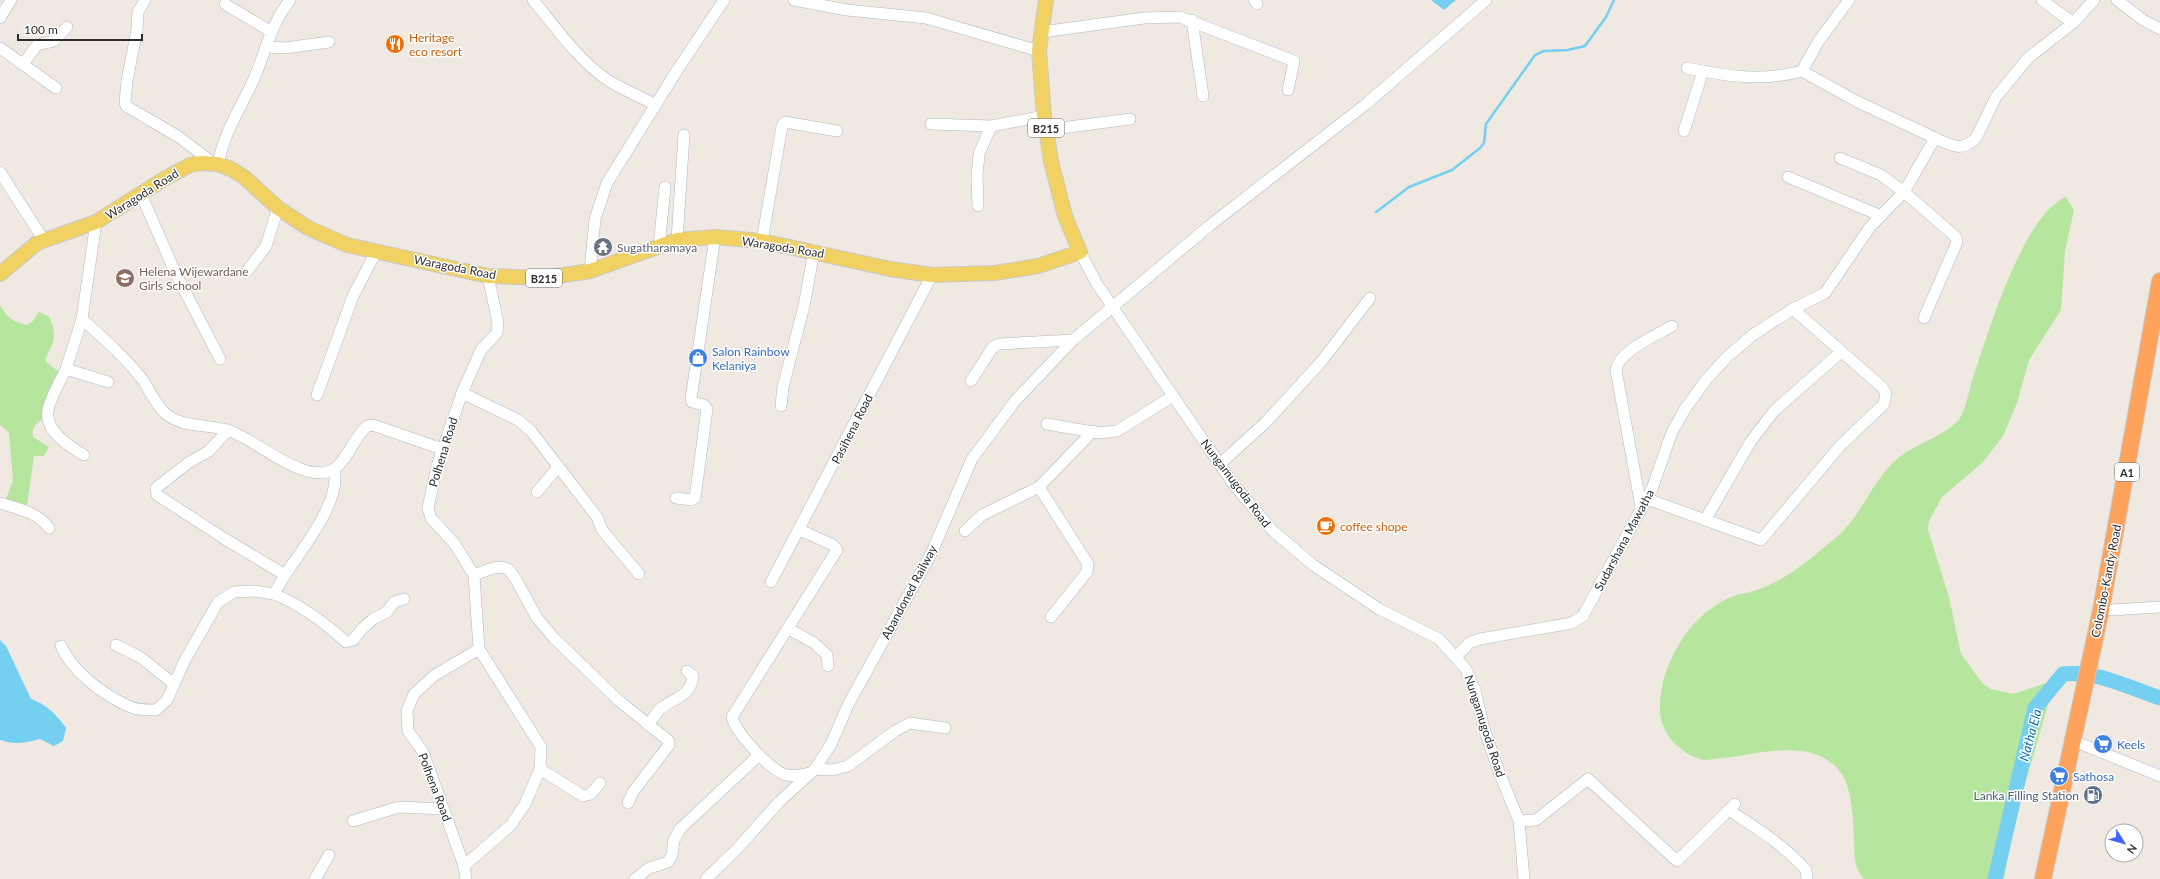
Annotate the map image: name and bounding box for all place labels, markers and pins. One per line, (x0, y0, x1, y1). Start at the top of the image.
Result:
place label: Heritage eco resort (409, 30, 463, 59)
restaurant icon: Heritage eco resort (384, 33, 406, 55)
temple icon: Sugatharamaya (592, 236, 614, 258)
place label: Sugatharamaya (617, 240, 697, 255)
place label: Helena Wijewardane Girls School (139, 264, 249, 293)
school or university icon: Helena Wijewardane Girls School (114, 267, 136, 289)
place label: Salon Rainbow Kelaniya (712, 344, 790, 373)
shop icon: Salon Rainbow Kelaniya (687, 347, 709, 369)
cafe icon: coffee shope (1315, 515, 1337, 537)
place label: coffee shope (1340, 519, 1408, 534)
supermarket icon: Keels (2092, 733, 2114, 755)
place label: Keels (2117, 737, 2145, 752)
supermarket icon: Sathosa (2048, 765, 2070, 787)
place label: Sathosa (2073, 769, 2114, 784)
fuel station icon: Lanka Filling Station (2082, 784, 2104, 806)
place label: Lanka Filling Station (1974, 788, 2079, 803)

